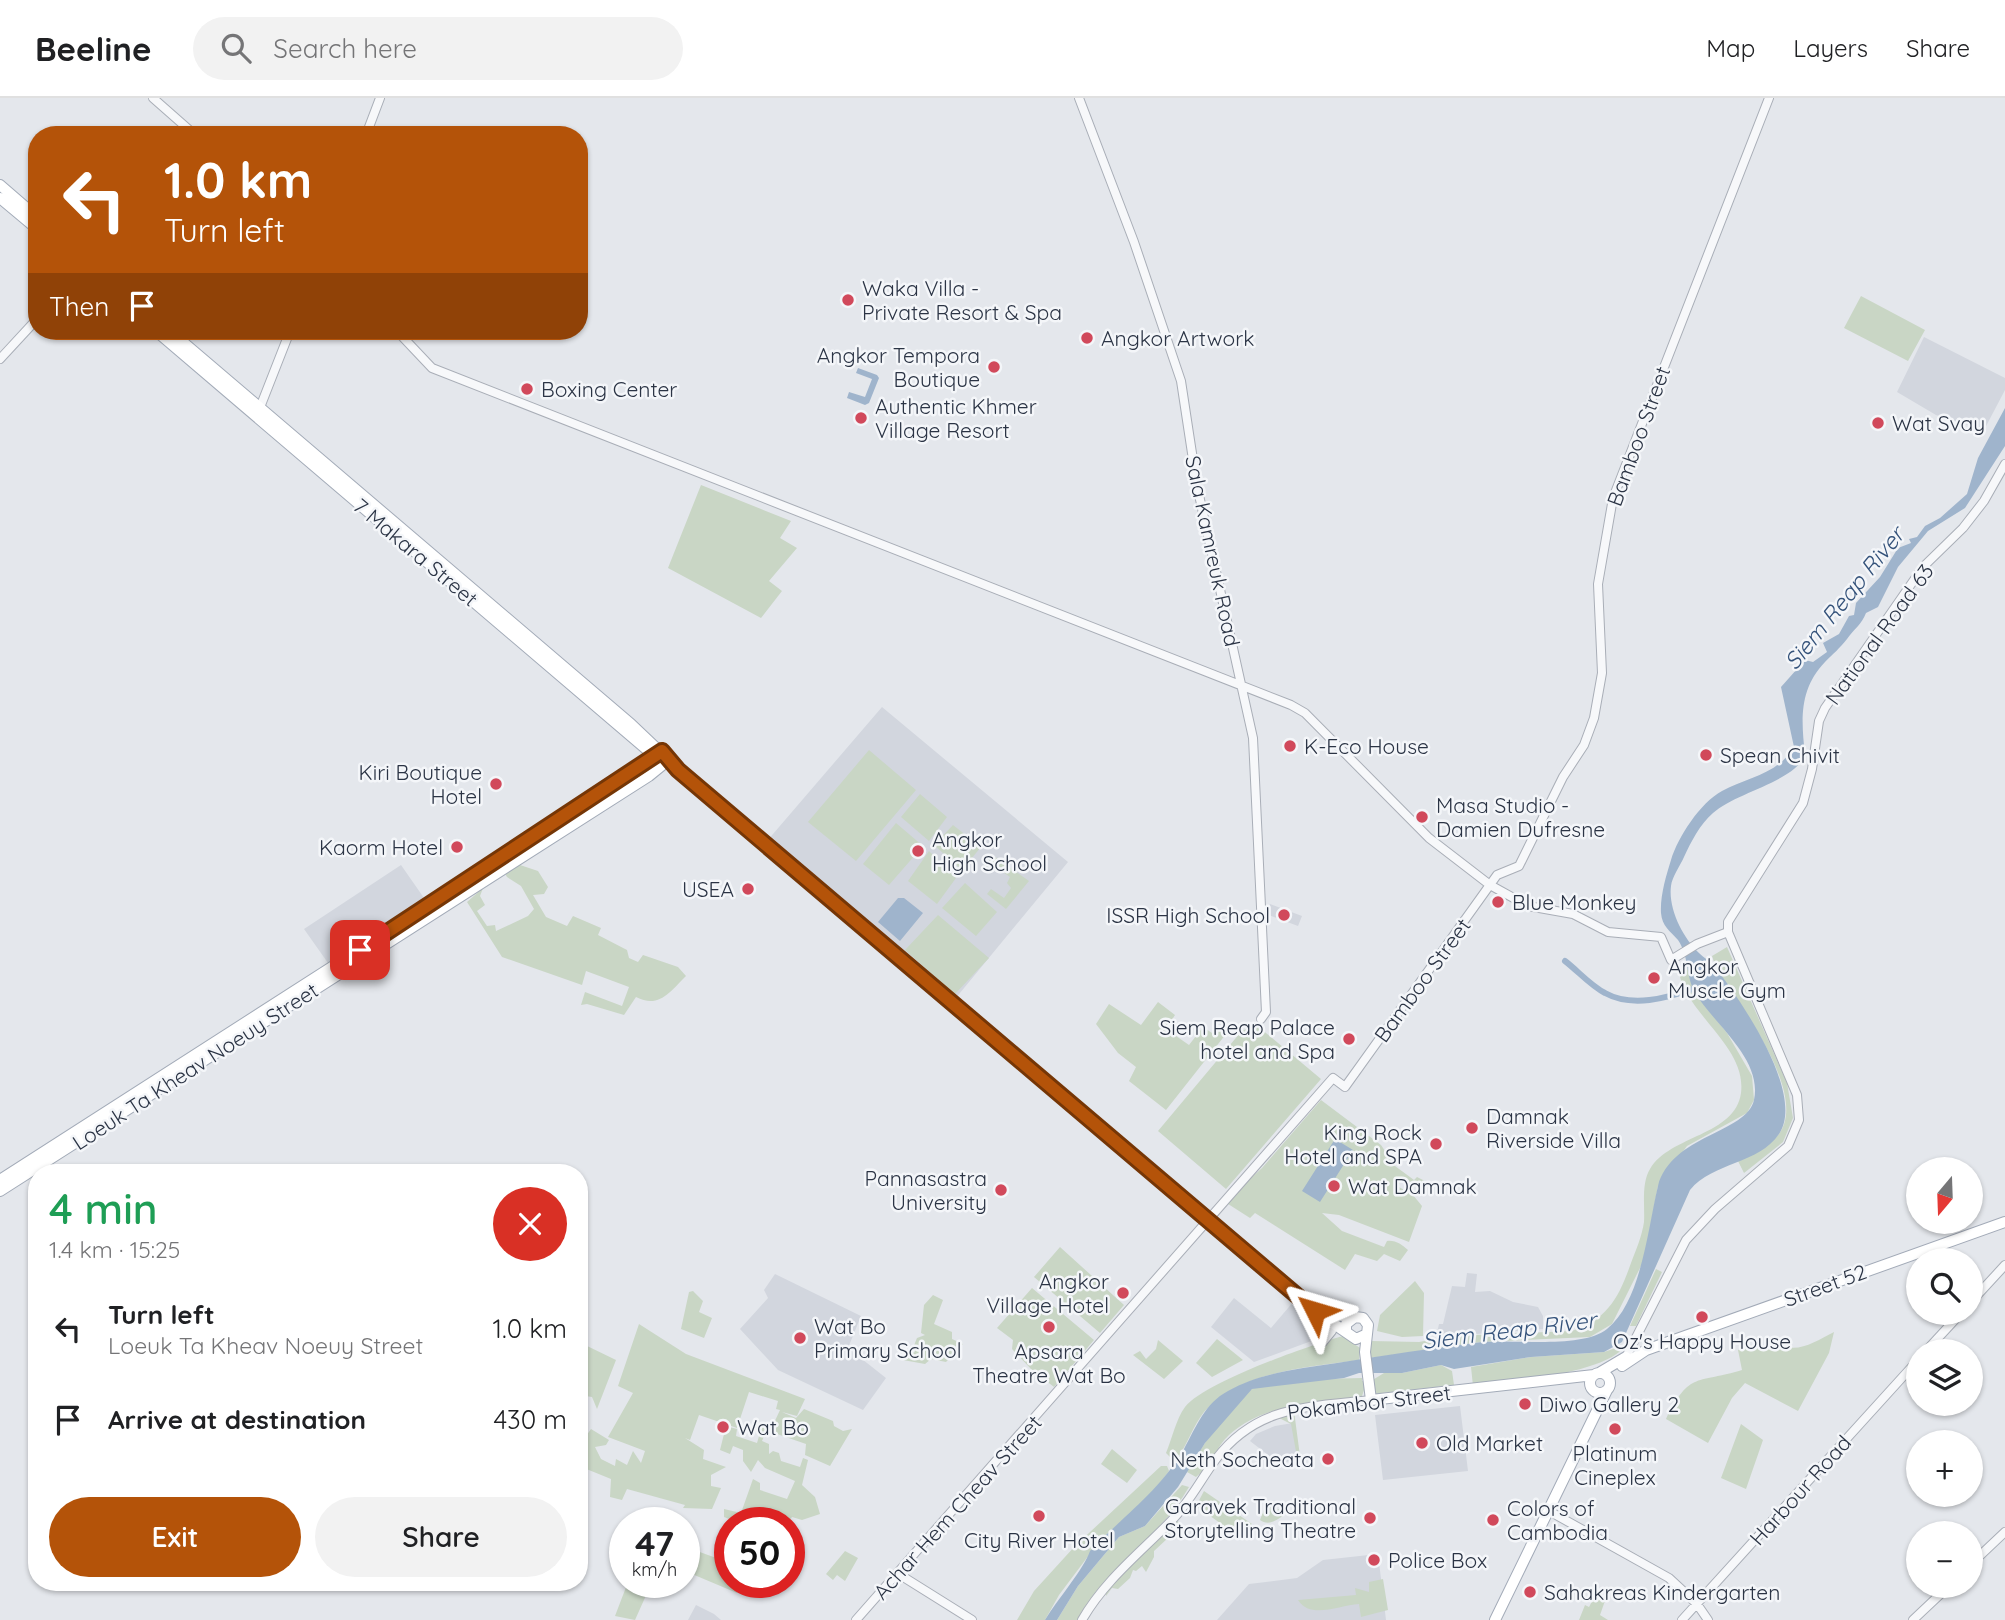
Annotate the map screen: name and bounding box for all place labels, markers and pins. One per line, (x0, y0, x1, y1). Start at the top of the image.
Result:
place label: Waka Villa - Private Resort & Spa (862, 275, 1062, 325)
marker: Waka Villa - Private Resort & Spa (840, 292, 856, 308)
place label: Angkor Artwork (1101, 325, 1255, 351)
marker: Angkor Artwork (1079, 330, 1095, 346)
place label: Angkor Tempora Boutique (817, 342, 980, 392)
marker: Angkor Tempora Boutique (986, 359, 1002, 375)
place label: Boxing Center (541, 376, 677, 402)
marker: Boxing Center (519, 381, 535, 397)
place label: Authentic Khmer Village Resort (875, 393, 1037, 443)
marker: Authentic Khmer Village Resort (853, 410, 869, 426)
place label: Wat Svay (1892, 410, 1985, 436)
marker: Wat Svay (1870, 415, 1886, 431)
place label: K-Eco House (1304, 733, 1429, 759)
marker: K-Eco House (1282, 738, 1298, 754)
place label: Spean Chivit (1720, 742, 1840, 768)
marker: Spean Chivit (1698, 747, 1714, 763)
place label: Kiri Boutique Hotel (359, 759, 482, 809)
marker: Kiri Boutique Hotel (488, 776, 504, 792)
place label: Masa Studio - Damien Dufresne (1436, 792, 1605, 842)
marker: Masa Studio - Damien Dufresne (1414, 809, 1430, 825)
place label: Angkor High School (932, 826, 1047, 876)
place label: Kaorm Hotel (319, 834, 443, 860)
marker: Kaorm Hotel (449, 839, 465, 855)
marker: Angkor High School (910, 843, 926, 859)
place label: USEA (682, 876, 734, 902)
marker: USEA (740, 881, 756, 897)
place label: Blue Monkey (1512, 889, 1637, 915)
marker: Blue Monkey (1490, 894, 1506, 910)
place label: ISSR High School (1106, 902, 1270, 928)
marker: ISSR High School (1276, 907, 1292, 923)
pin (330, 920, 390, 980)
place label: Angkor Muscle Gym (1668, 953, 1786, 1003)
marker: Angkor Muscle Gym (1646, 970, 1662, 986)
place label: Siem Reap Palace hotel and Spa (1159, 1014, 1335, 1064)
marker: Siem Reap Palace hotel and Spa (1341, 1031, 1357, 1047)
place label: Damnak Riverside Villa (1486, 1103, 1621, 1153)
place label: King Rock Hotel and SPA (1284, 1119, 1422, 1169)
marker: Damnak Riverside Villa (1464, 1120, 1480, 1136)
marker: King Rock Hotel and SPA (1428, 1136, 1444, 1152)
place label: Pannasastra University (865, 1165, 987, 1215)
place label: Wat Damnak (1348, 1173, 1477, 1199)
marker: Wat Damnak (1326, 1178, 1342, 1194)
marker: Pannasastra University (993, 1182, 1009, 1198)
place label: Angkor Village Hotel (986, 1268, 1109, 1318)
marker: Angkor Village Hotel (1115, 1285, 1131, 1301)
marker: Oz's Happy House (1694, 1309, 1710, 1325)
place label: Wat Bo Primary School (814, 1313, 962, 1363)
marker: Apsara Theatre Wat Bo (1041, 1319, 1057, 1335)
place label: Oz's Happy House (1613, 1328, 1791, 1354)
marker: Wat Bo Primary School (792, 1330, 808, 1346)
place label: Apsara Theatre Wat Bo (972, 1338, 1126, 1388)
place label: Diwo Gallery 2 (1539, 1391, 1679, 1417)
marker: Diwo Gallery 2 (1517, 1396, 1533, 1412)
place label: Wat Bo (737, 1414, 809, 1440)
marker: Wat Bo (715, 1419, 731, 1435)
marker: Platinum Cineplex (1607, 1421, 1623, 1437)
place label: Old Market (1436, 1430, 1543, 1456)
marker: Old Market (1414, 1435, 1430, 1451)
place label: Platinum Cineplex (1573, 1440, 1657, 1490)
place label: Neth Socheata (1170, 1446, 1314, 1472)
marker: Neth Socheata (1320, 1451, 1336, 1467)
place label: Garavek Traditional Storytelling Theatre (1165, 1493, 1356, 1543)
place label: Colors of Cambodia (1507, 1495, 1608, 1545)
marker: City River Hotel (1031, 1508, 1047, 1524)
marker: Garavek Traditional Storytelling Theatre (1362, 1510, 1378, 1526)
marker: Colors of Cambodia (1485, 1512, 1501, 1528)
place label: City River Hotel (964, 1527, 1114, 1553)
place label: Police Box (1388, 1547, 1487, 1573)
marker: Police Box (1366, 1552, 1382, 1568)
place label: Sahakreas Kindergarten (1544, 1579, 1780, 1605)
marker: Sahakreas Kindergarten (1522, 1584, 1538, 1600)

